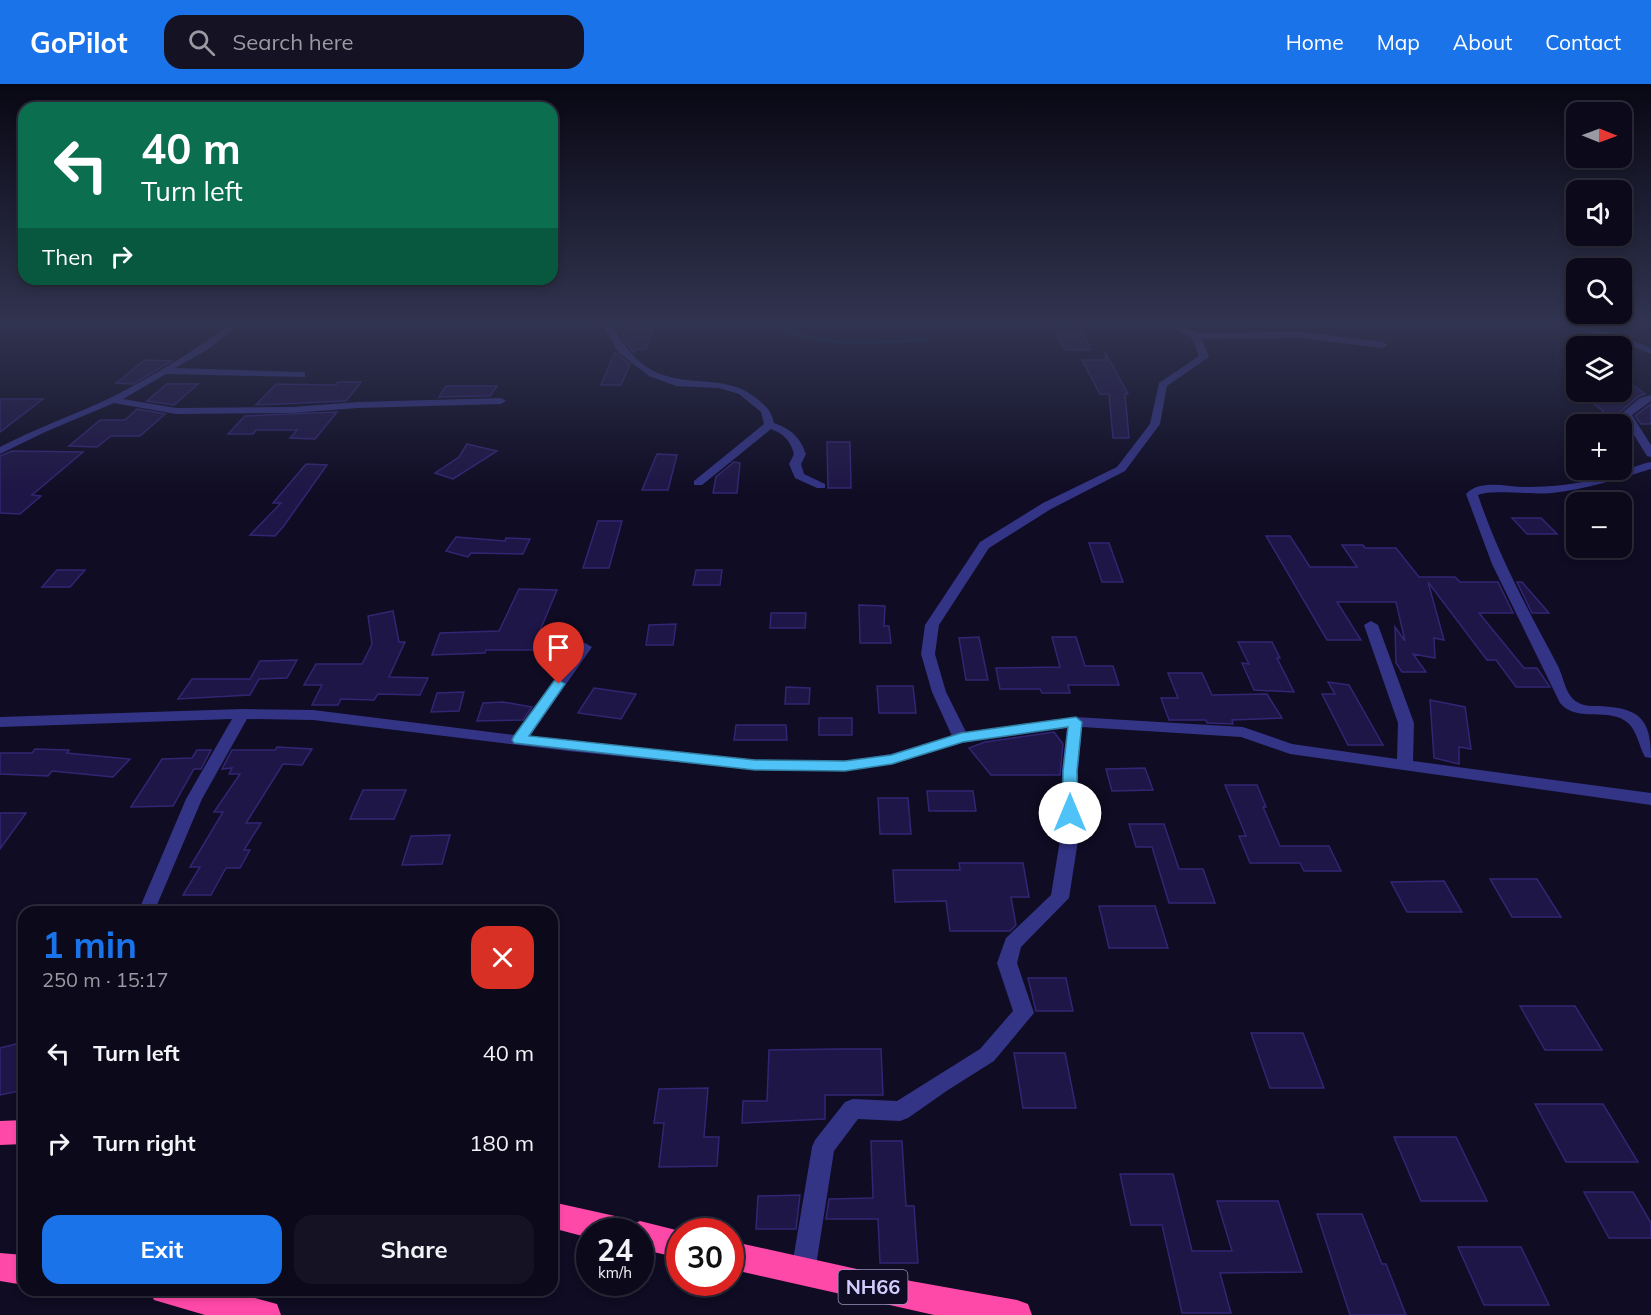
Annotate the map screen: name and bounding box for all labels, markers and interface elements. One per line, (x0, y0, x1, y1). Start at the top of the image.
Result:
search box (164, 15, 584, 69)
text: GoPilot (30, 25, 128, 60)
icon: search (185, 26, 218, 59)
text: Search here (233, 28, 354, 56)
text: Home (1286, 29, 1344, 55)
text: Map (1377, 29, 1420, 55)
text: About (1453, 29, 1512, 55)
text: Contact (1545, 29, 1621, 55)
north arrow (1566, 102, 1632, 168)
map controls (1566, 102, 1632, 558)
text: 40 m (141, 122, 241, 175)
icon: left (42, 126, 120, 204)
text: Turn left (141, 174, 243, 208)
button: sound (1566, 180, 1632, 246)
icon: right (105, 240, 138, 273)
text: Then (42, 243, 93, 271)
button: search (1566, 258, 1632, 324)
button: layers (1566, 336, 1632, 402)
button: + (1566, 414, 1632, 480)
button: − (1566, 492, 1632, 558)
pin (533, 622, 584, 684)
icon: arrive (542, 631, 575, 664)
position arrow (1038, 781, 1102, 845)
text: 1 min (42, 922, 137, 967)
button: close (471, 926, 534, 989)
text: 250 m · 15:17 (42, 967, 168, 992)
icon: left (42, 1037, 75, 1070)
text: Turn left (93, 1039, 180, 1067)
text: 40 m (483, 1039, 534, 1067)
icon: right (42, 1127, 75, 1160)
text: Turn right (93, 1129, 196, 1157)
text: 180 m (469, 1129, 534, 1157)
button: Exit (42, 1215, 282, 1284)
button: Share (294, 1215, 534, 1284)
speed limit sign: 30 (666, 1218, 744, 1296)
text: 24 (597, 1231, 633, 1269)
text: km/h (598, 1263, 632, 1282)
road number: NH66 (838, 1270, 908, 1304)

